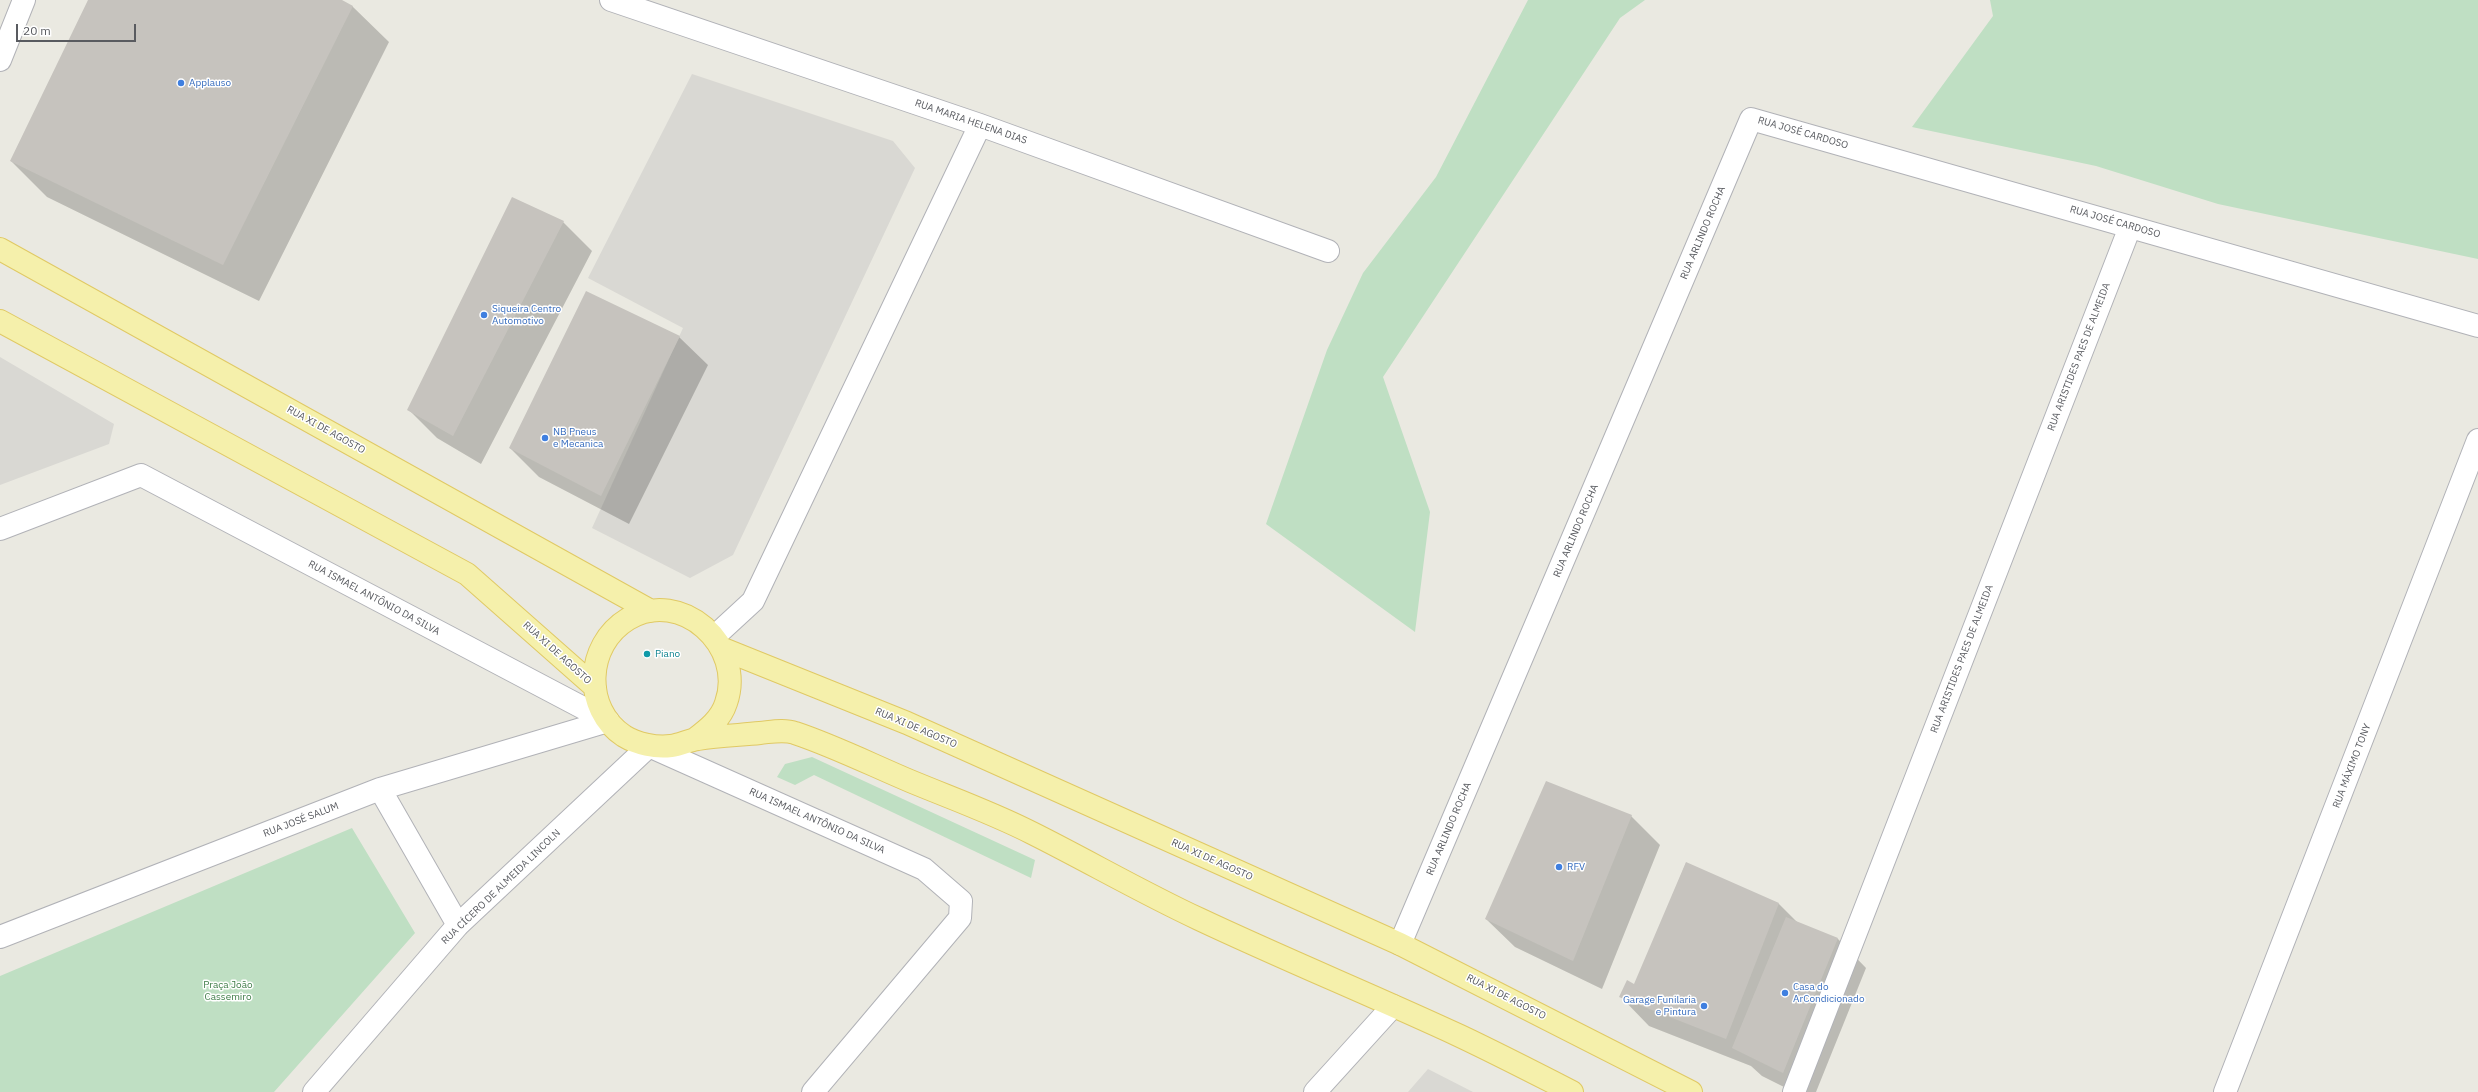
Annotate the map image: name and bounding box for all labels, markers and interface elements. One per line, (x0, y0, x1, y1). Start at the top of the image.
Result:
scale bar (18, 16, 138, 42)
text: 20 m (23, 23, 51, 38)
place label: Applauso (189, 77, 231, 89)
marker: Applauso (176, 78, 186, 88)
street label: RUA MARIA HELENA DIAS (913, 97, 1029, 147)
street label: RUA JOSÉ CARDOSO (1756, 114, 1850, 152)
street label: RUA ARLINDO ROCHA (1678, 185, 1728, 281)
street label: RUA JOSÉ CARDOSO (2068, 203, 2162, 241)
street label: RUA ARISTIDES PAES DE ALMEIDA (2045, 281, 2113, 433)
place label: Siqueira Centro Automotivo (492, 303, 561, 326)
marker: Siqueira Centro Automotivo (479, 310, 489, 320)
street label: RUA XI DE AGOSTO (285, 404, 367, 456)
place label: NB Pneus e Mecanica (553, 426, 603, 450)
marker: NB Pneus e Mecanica (540, 433, 550, 443)
street label: RUA ARLINDO ROCHA (1551, 483, 1601, 579)
street label: RUA ISMAEL ANTÔNIO DA SILVA (306, 558, 442, 638)
street label: RUA ARISTIDES PAES DE ALMEIDA (1928, 583, 1996, 735)
street label: RUA XI DE AGOSTO (520, 619, 594, 687)
place label: Piano (655, 648, 680, 660)
marker: Piano (642, 649, 652, 659)
street label: RUA XI DE AGOSTO (873, 705, 959, 751)
street label: RUA MÁXIMO TONY (2330, 722, 2374, 810)
street label: RUA ARLINDO ROCHA (1424, 781, 1474, 877)
street label: RUA ISMAEL ANTÔNIO DA SILVA (747, 786, 887, 856)
street label: RUA JOSÉ SALUM (262, 800, 340, 840)
street label: RUA CÍCERO DE ALMEIDA LINCOLN (439, 827, 563, 947)
street label: RUA XI DE AGOSTO (1170, 837, 1254, 883)
place label: RFV (1567, 861, 1585, 873)
marker: RFV (1554, 862, 1564, 872)
street label: RUA XI DE AGOSTO (1464, 972, 1548, 1022)
park label: Praça João Cassemiro (203, 979, 253, 1002)
place label: Casa do ArCondicionado (1793, 981, 1865, 1004)
marker: Casa do ArCondicionado (1780, 988, 1790, 998)
place label: Garage Funilaria e Pintura (1623, 994, 1696, 1018)
marker: Garage Funilaria e Pintura (1699, 1001, 1709, 1011)

